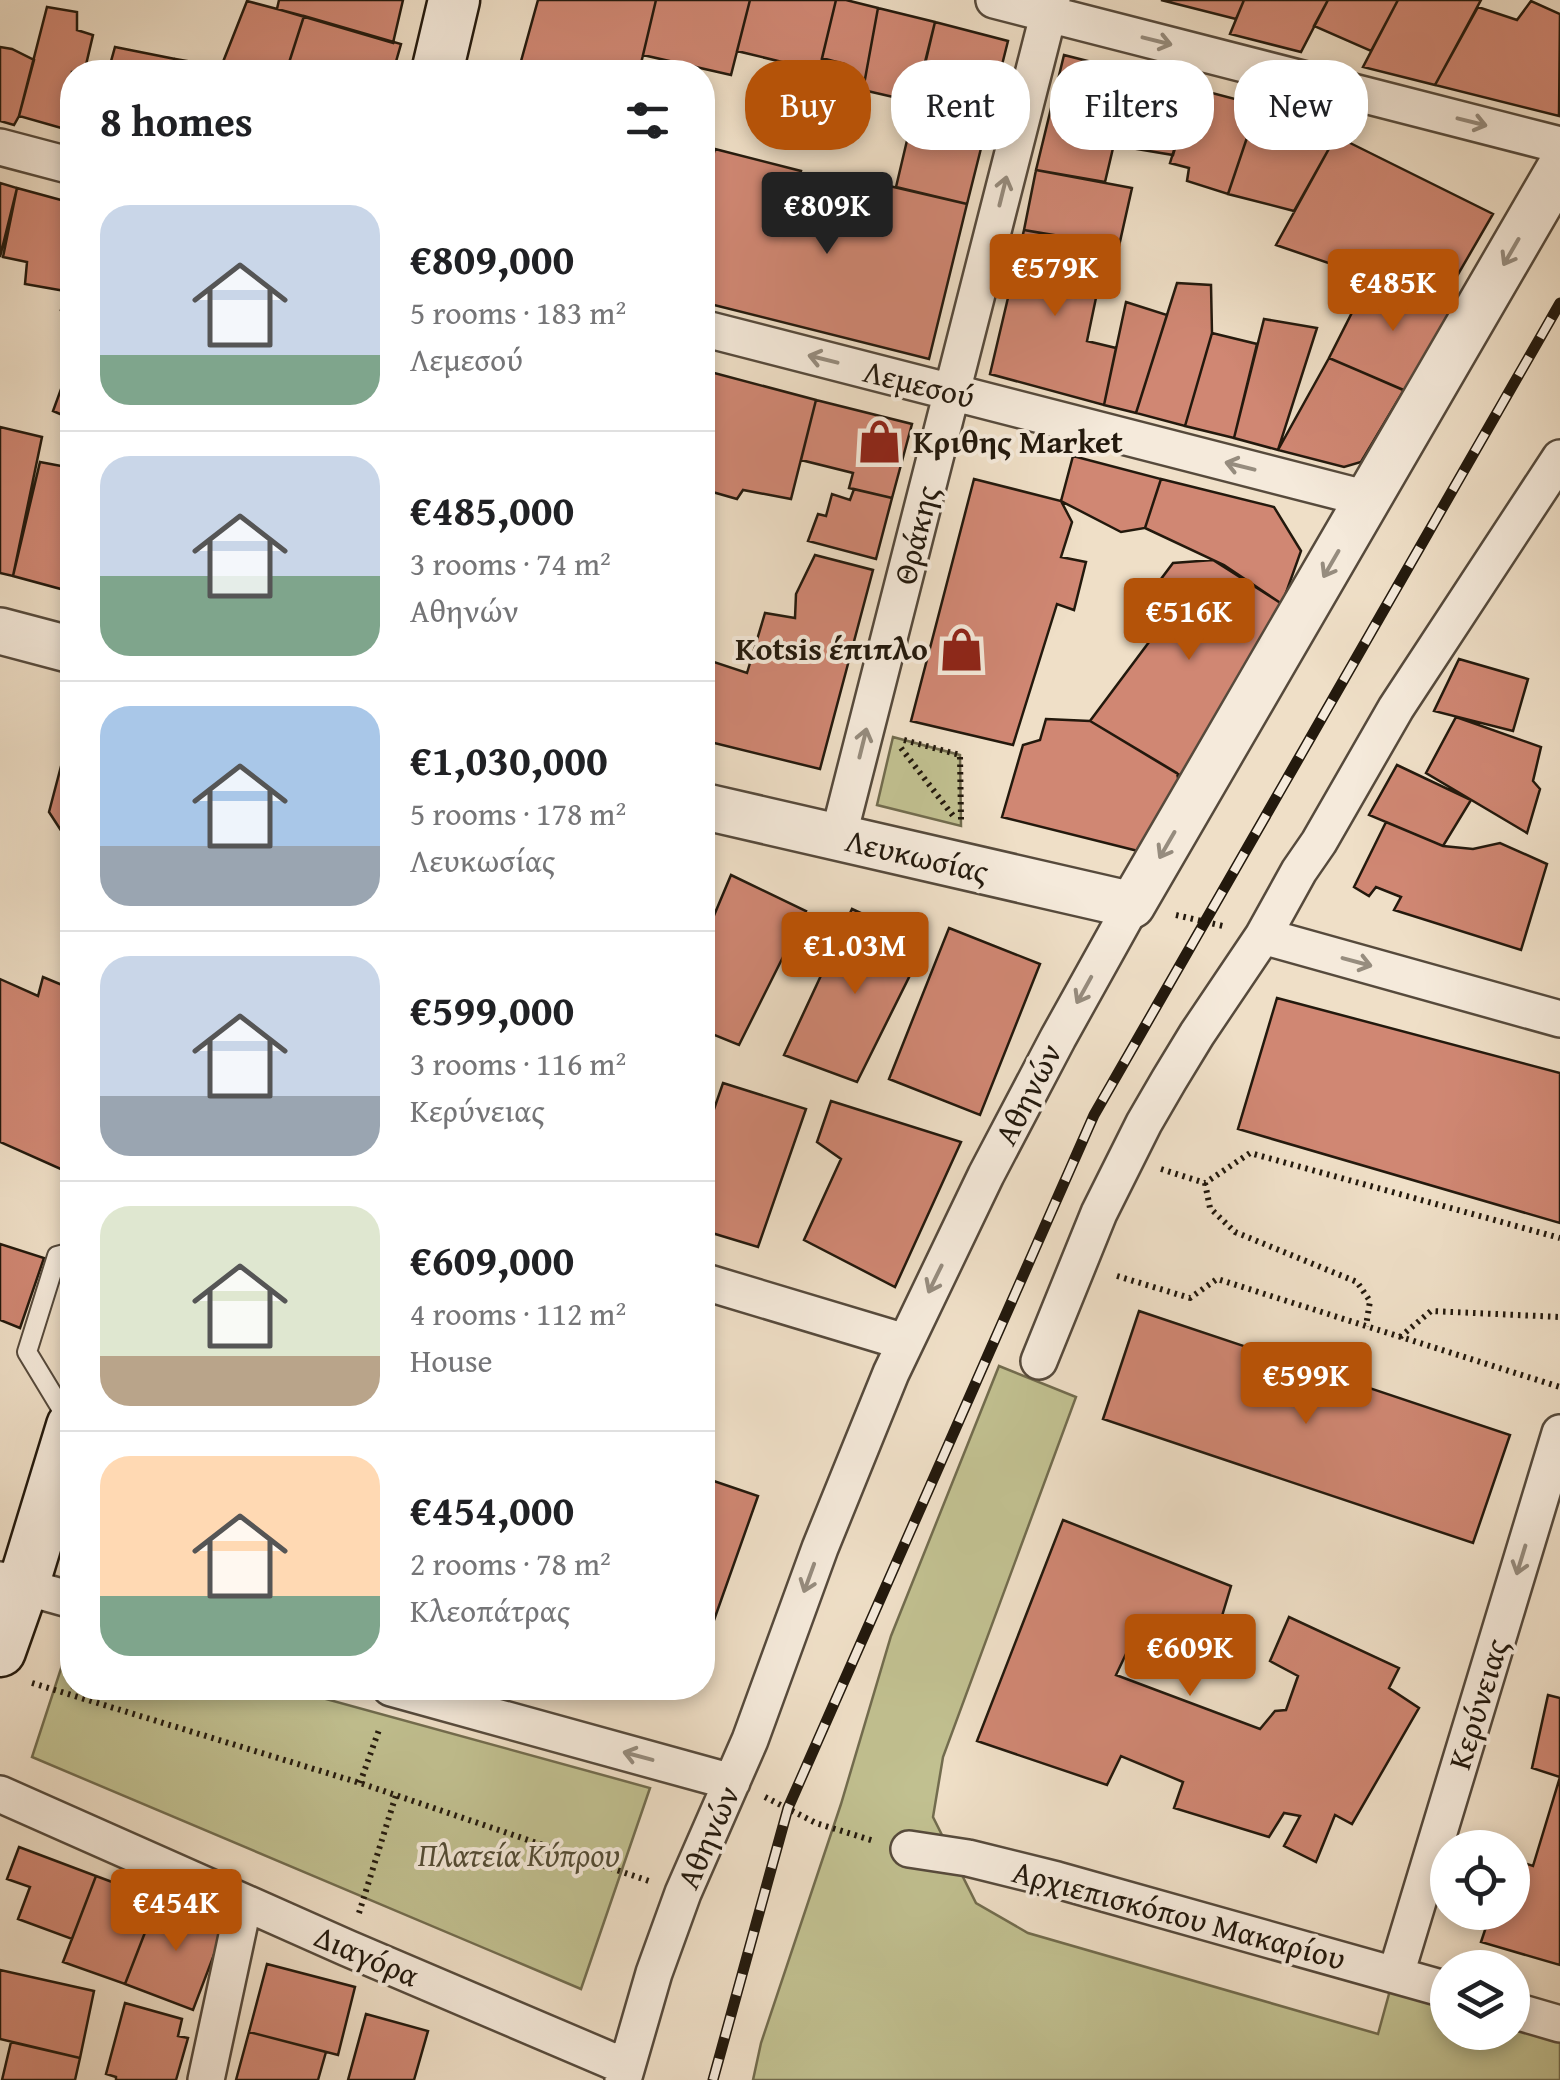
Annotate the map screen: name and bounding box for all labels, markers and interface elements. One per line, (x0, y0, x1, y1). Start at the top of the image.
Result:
one-way arrow (1141, 33, 1172, 52)
chip: Buy (745, 60, 871, 150)
chip: Rent (891, 60, 1030, 150)
chip: Filters (1050, 60, 1214, 150)
chip: New (1234, 60, 1368, 150)
text: 8 homes (100, 90, 253, 151)
icon: filters (620, 93, 675, 148)
one-way arrow (1455, 114, 1487, 132)
pin: €809K (757, 172, 897, 257)
one-way arrow (995, 176, 1014, 207)
text: €809K (784, 181, 870, 228)
text: €809,000 (410, 228, 574, 289)
pin: €579K (985, 234, 1125, 319)
one-way arrow (1501, 237, 1521, 266)
text: €579K (1012, 243, 1098, 290)
icon: home (180, 245, 300, 365)
pin: €485K (1323, 249, 1463, 334)
text: €485K (1350, 258, 1436, 305)
text: 5 rooms · 183 m² (410, 289, 626, 336)
text: Λεμεσού (410, 336, 523, 383)
street label: Λεμεσού (859, 347, 980, 420)
one-way arrow (808, 349, 840, 367)
shop icon: Κριθης Market (856, 418, 904, 466)
place label: Κριθης Market (913, 418, 1123, 465)
one-way arrow (1225, 456, 1256, 475)
text: €485,000 (410, 479, 574, 540)
street label: Θράκης (881, 480, 951, 589)
icon: home (180, 496, 300, 616)
text: 3 rooms · 74 m² (410, 540, 611, 587)
one-way arrow (1320, 549, 1340, 578)
pin: €516K (1119, 578, 1259, 663)
text: Αθηνών (410, 587, 519, 634)
text: €516K (1146, 587, 1232, 634)
place label: Kotsis έπιπλο (735, 625, 928, 672)
shop icon: Kotsis έπιπλο (937, 625, 985, 673)
one-way arrow (854, 728, 873, 759)
text: €1,030,000 (410, 729, 608, 790)
icon: home (180, 746, 300, 866)
text: 5 rooms · 178 m² (410, 790, 626, 837)
street label: Λευκωσίας (841, 816, 994, 895)
one-way arrow (1157, 830, 1177, 859)
text: Λευκωσίας (410, 837, 555, 884)
pin: €1.03M (774, 912, 936, 997)
text: €1.03M (804, 921, 906, 968)
one-way arrow (1340, 954, 1372, 973)
one-way arrow (1074, 975, 1094, 1004)
text: €599,000 (410, 979, 574, 1040)
icon: home (180, 996, 300, 1116)
street label: Αθηνών (982, 1035, 1073, 1153)
text: 3 rooms · 116 m² (410, 1040, 626, 1087)
text: Κερύνειας (410, 1087, 545, 1134)
text: €609,000 (410, 1229, 574, 1290)
icon: home (180, 1246, 300, 1366)
one-way arrow (925, 1263, 944, 1293)
text: 4 rooms · 112 m² (410, 1290, 626, 1337)
text: House (410, 1337, 493, 1384)
pin: €599K (1236, 1342, 1376, 1427)
text: €599K (1263, 1351, 1349, 1398)
text: €454,000 (410, 1479, 574, 1540)
icon: home (180, 1496, 300, 1616)
text: 2 rooms · 78 m² (410, 1540, 611, 1587)
one-way arrow (1511, 1543, 1529, 1575)
one-way arrow (799, 1562, 817, 1593)
text: Κλεοπάτρας (410, 1587, 570, 1634)
pin: €609K (1120, 1614, 1260, 1699)
text: €609K (1147, 1623, 1233, 1670)
street label: Κερύνειας (1435, 1632, 1520, 1775)
one-way arrow (623, 1745, 655, 1764)
street label: Αθηνών (664, 1778, 751, 1896)
map controls (1430, 1830, 1530, 2050)
button: locate (1430, 1830, 1530, 1930)
park label: Πλατεία Κύπρου (417, 1831, 620, 1878)
street label: Αρχιεπισκόπου Μακαρίου (1007, 1847, 1351, 1982)
pin: €454K (106, 1869, 246, 1954)
text: €454K (133, 1878, 219, 1925)
street label: Διαγόρα (308, 1913, 427, 1999)
button: layers (1430, 1950, 1530, 2050)

